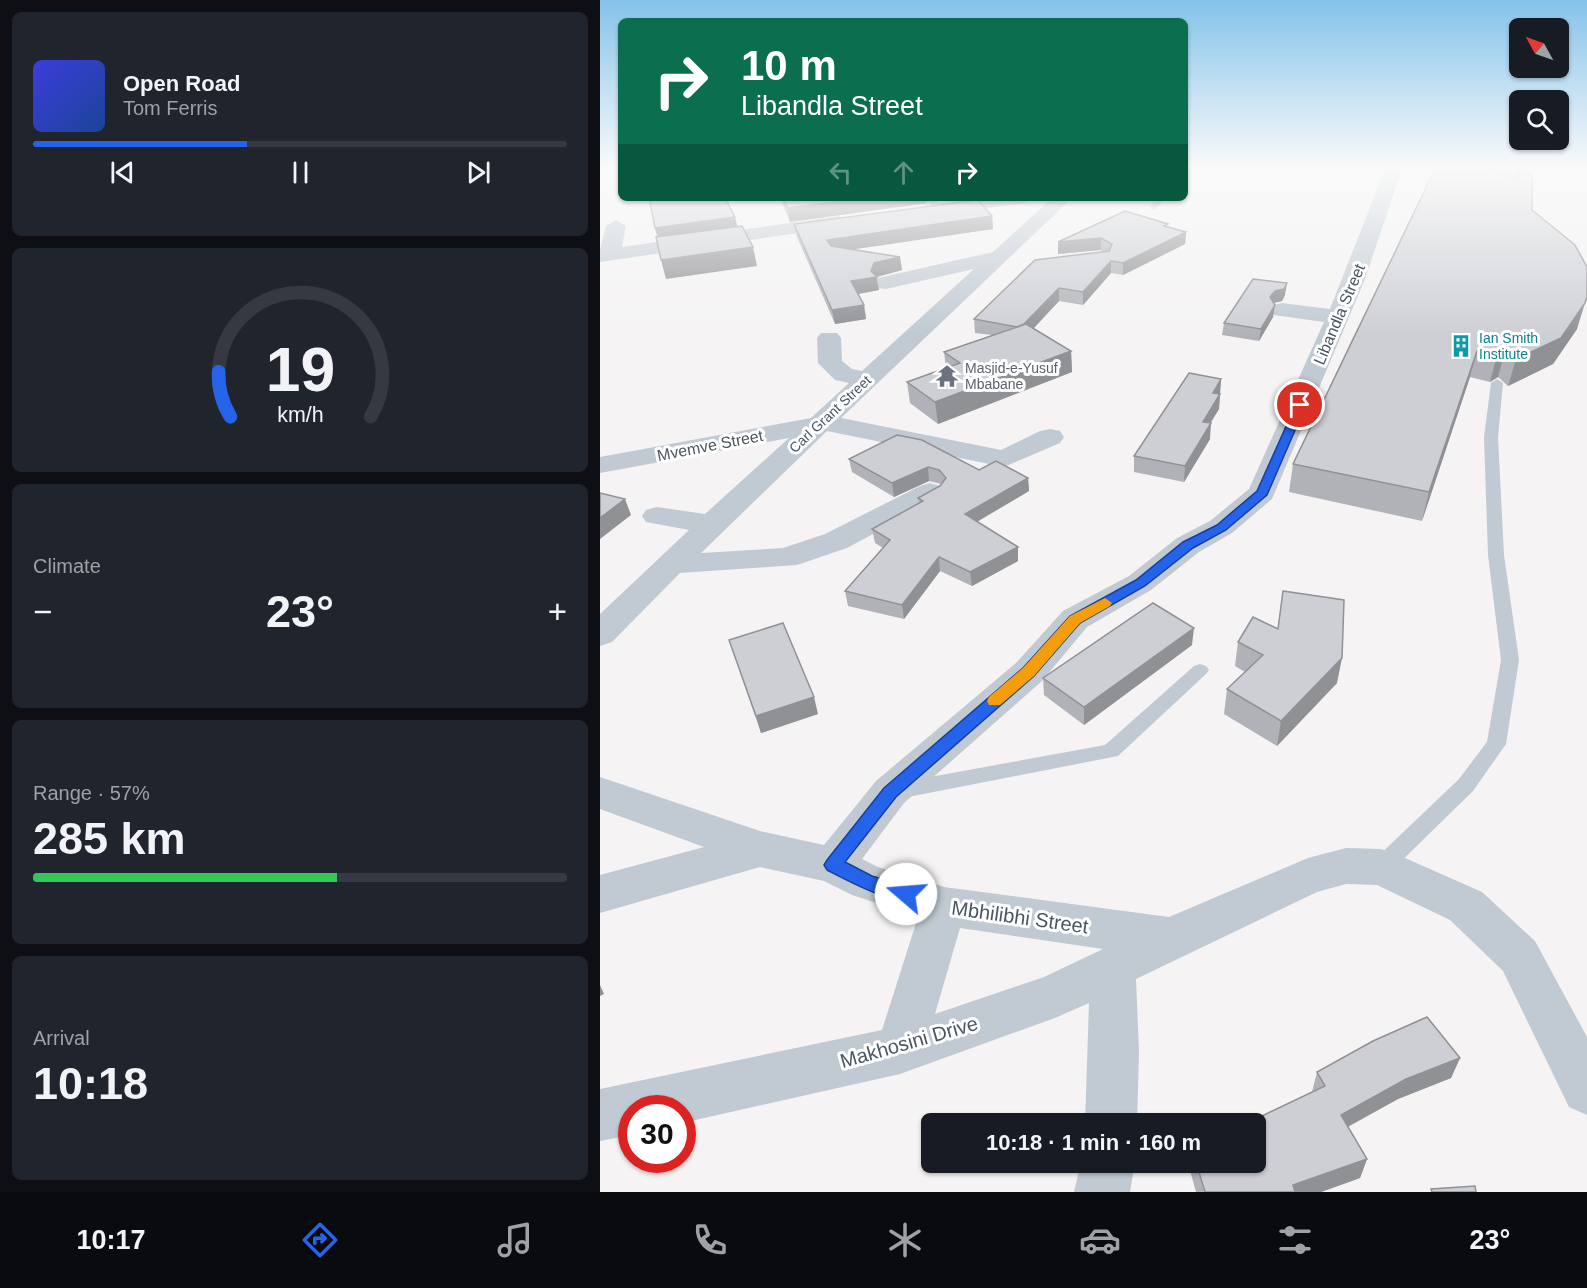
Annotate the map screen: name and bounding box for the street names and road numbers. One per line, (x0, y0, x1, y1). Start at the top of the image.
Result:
street label: Libandla Street (1311, 261, 1369, 367)
street label: Carl Grant Street (786, 372, 874, 456)
street label: Mvemve Street (656, 427, 765, 464)
street label: Mbhilibhi Street (950, 897, 1090, 938)
street label: Makhosini Drive (838, 1012, 980, 1072)

